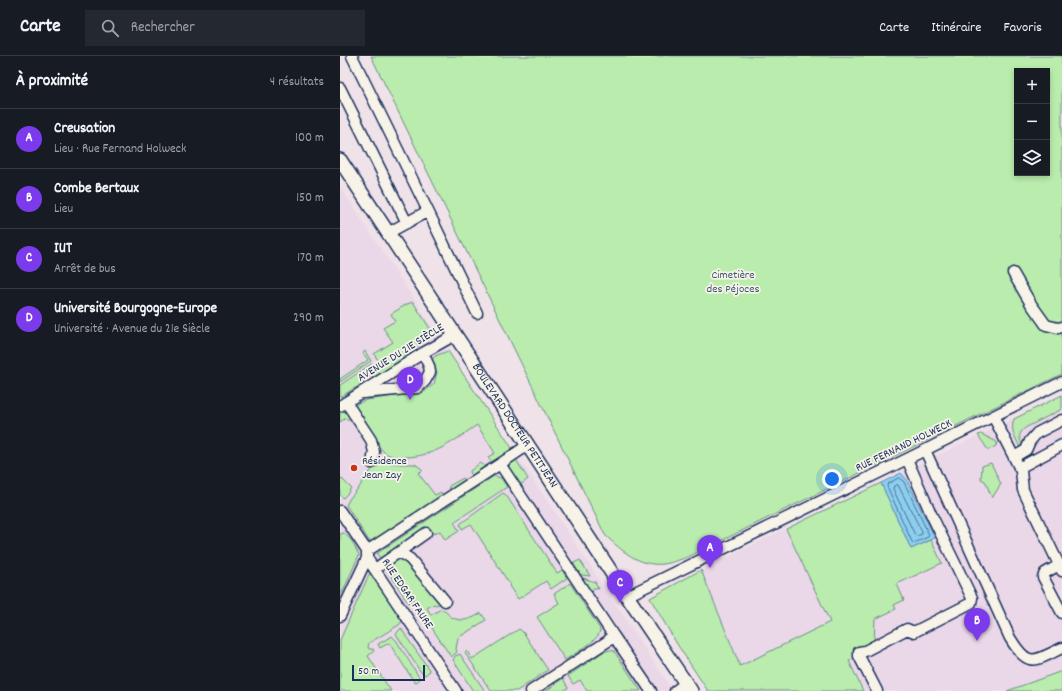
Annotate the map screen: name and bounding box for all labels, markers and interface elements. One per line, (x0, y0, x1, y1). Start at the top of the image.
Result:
search box (85, 10, 365, 46)
text: Carte (20, 14, 61, 41)
icon: search (99, 17, 121, 39)
text: Rechercher (131, 17, 195, 39)
text: Carte (879, 18, 909, 38)
text: Itinéraire (931, 18, 981, 38)
text: Favoris (1003, 18, 1042, 38)
map controls (1014, 68, 1050, 176)
button: + (1014, 68, 1050, 104)
text: À proximité (16, 70, 88, 94)
text: 4 résultats (270, 73, 324, 92)
button: − (1014, 104, 1050, 140)
text: Creusation (54, 118, 115, 140)
text: A (25, 129, 33, 148)
text: 100 m (295, 129, 324, 148)
text: Lieu · Rue Fernand Holweck (54, 140, 186, 159)
button: layers (1014, 140, 1050, 176)
text: Combe Bertaux (54, 178, 139, 200)
text: B (26, 189, 32, 208)
text: 150 m (296, 189, 324, 208)
text: Lieu (54, 200, 73, 219)
text: IUT (54, 238, 72, 260)
text: C (26, 249, 32, 268)
text: 170 m (297, 249, 324, 268)
text: Arrêt de bus (54, 260, 116, 279)
park label: Cimetière des Péjoces (707, 267, 759, 298)
text: Université Bourgogne-Europe (54, 298, 217, 320)
text: D (26, 309, 32, 328)
text: 290 m (293, 309, 324, 328)
text: Université · Avenue du 21e Siècle (54, 320, 210, 339)
street label: AVENUE DU 21E SIÈCLE (355, 321, 447, 385)
street label: BOULEVARD DOCTEUR PETITJEAN (468, 360, 562, 491)
pin: D (397, 367, 423, 400)
street label: RUE FERNAND HOLWECK (853, 415, 956, 477)
place label: Résidence Jean Zay (362, 453, 407, 484)
marker: Résidence Jean Zay (349, 463, 359, 473)
your location (822, 469, 842, 489)
pin: A (697, 535, 723, 568)
street label: RUE EDGAR FAURE (377, 555, 437, 633)
pin: C (607, 570, 633, 603)
pin: B (964, 608, 990, 641)
scale bar (352, 663, 425, 682)
text: 50 m (358, 664, 379, 680)

